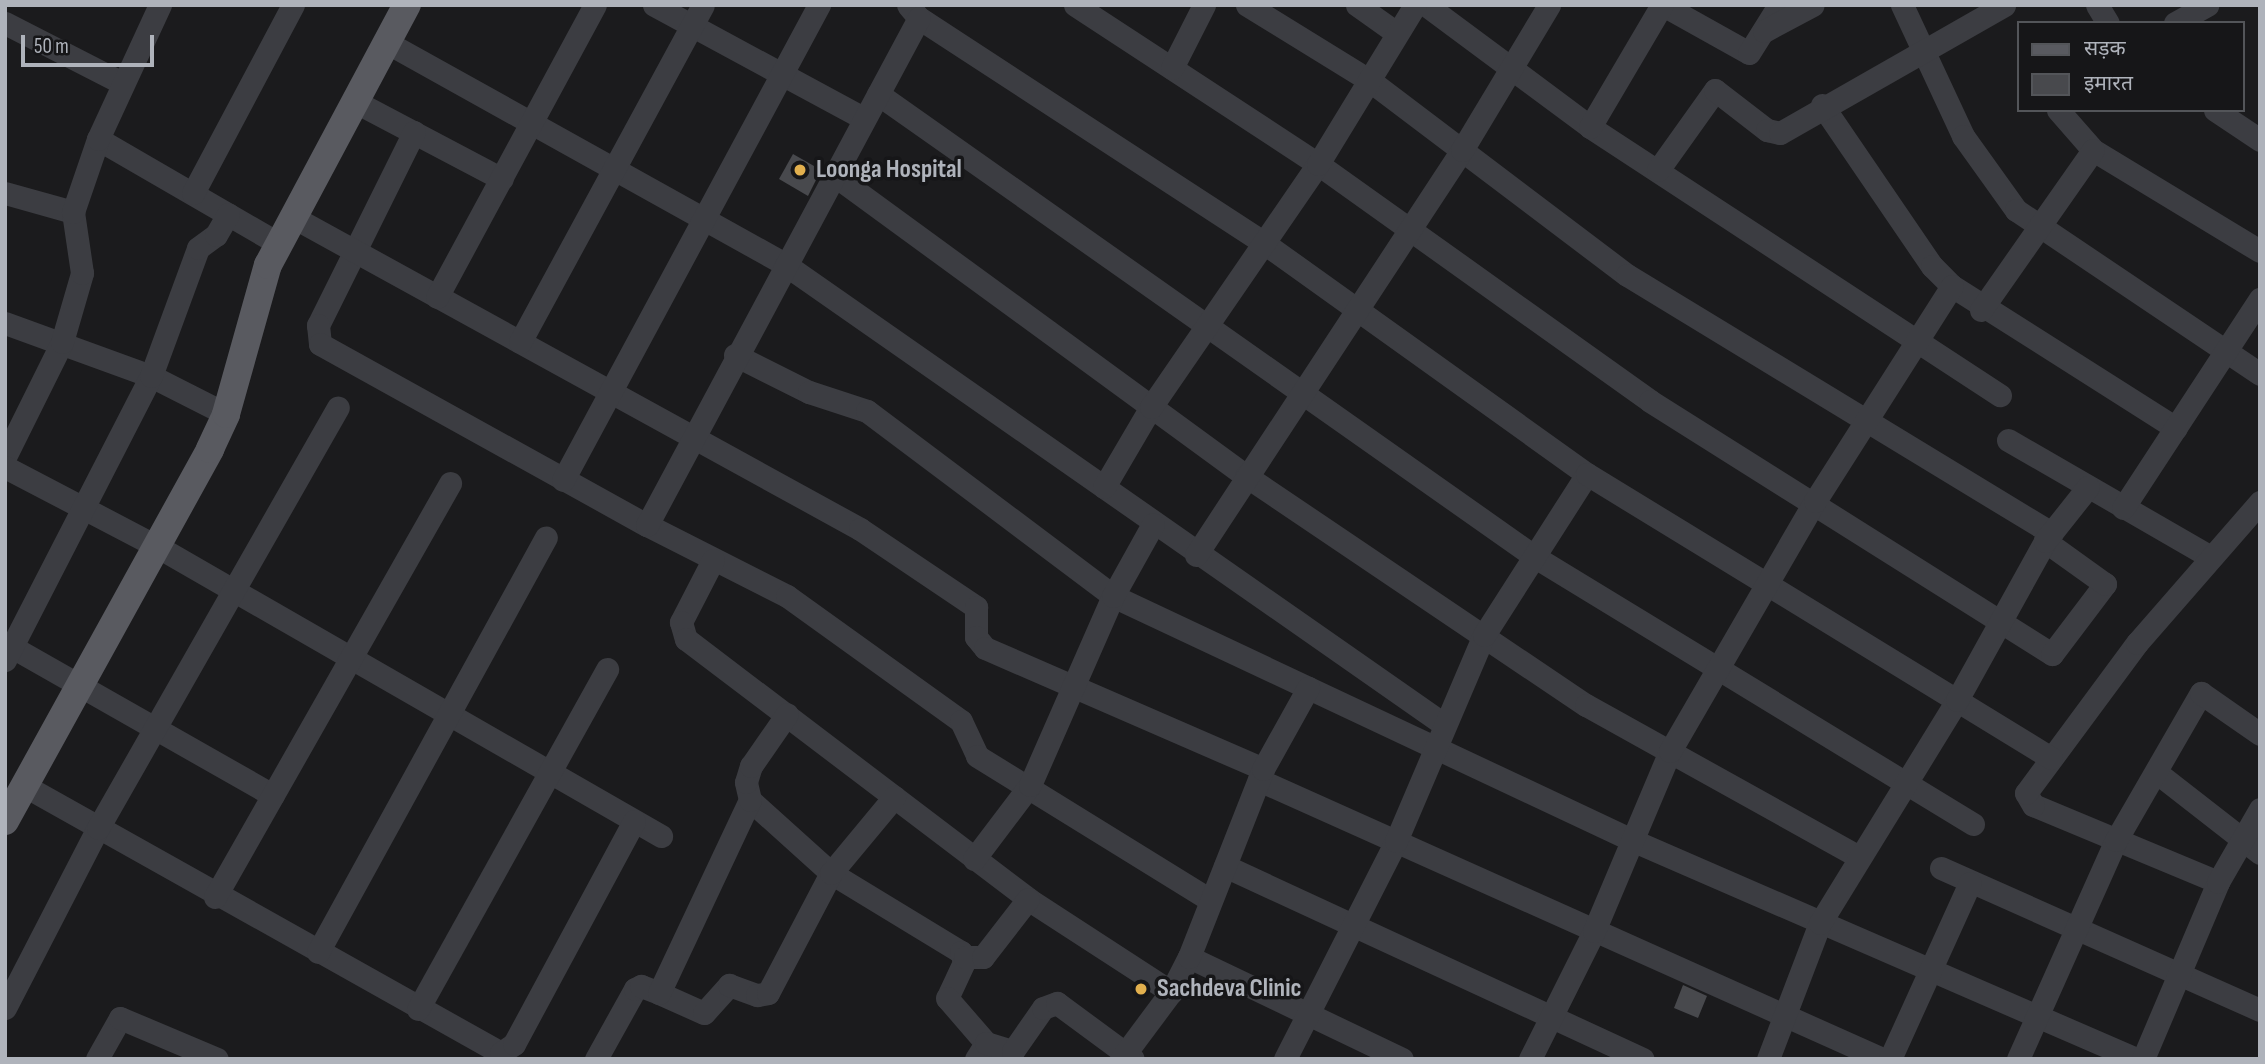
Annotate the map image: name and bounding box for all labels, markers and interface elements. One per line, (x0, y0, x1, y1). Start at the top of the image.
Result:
scale bar (24, 21, 158, 65)
legend (2016, 21, 2244, 112)
text: 50 m (34, 34, 69, 59)
text: सड़क (2084, 36, 2126, 61)
text: इमारत (2084, 71, 2133, 96)
place label: Loonga Hospital (816, 154, 962, 186)
marker: Loonga Hospital (790, 160, 810, 180)
place label: Sachdeva Clinic (1157, 973, 1301, 1005)
marker: Sachdeva Clinic (1131, 979, 1151, 999)

